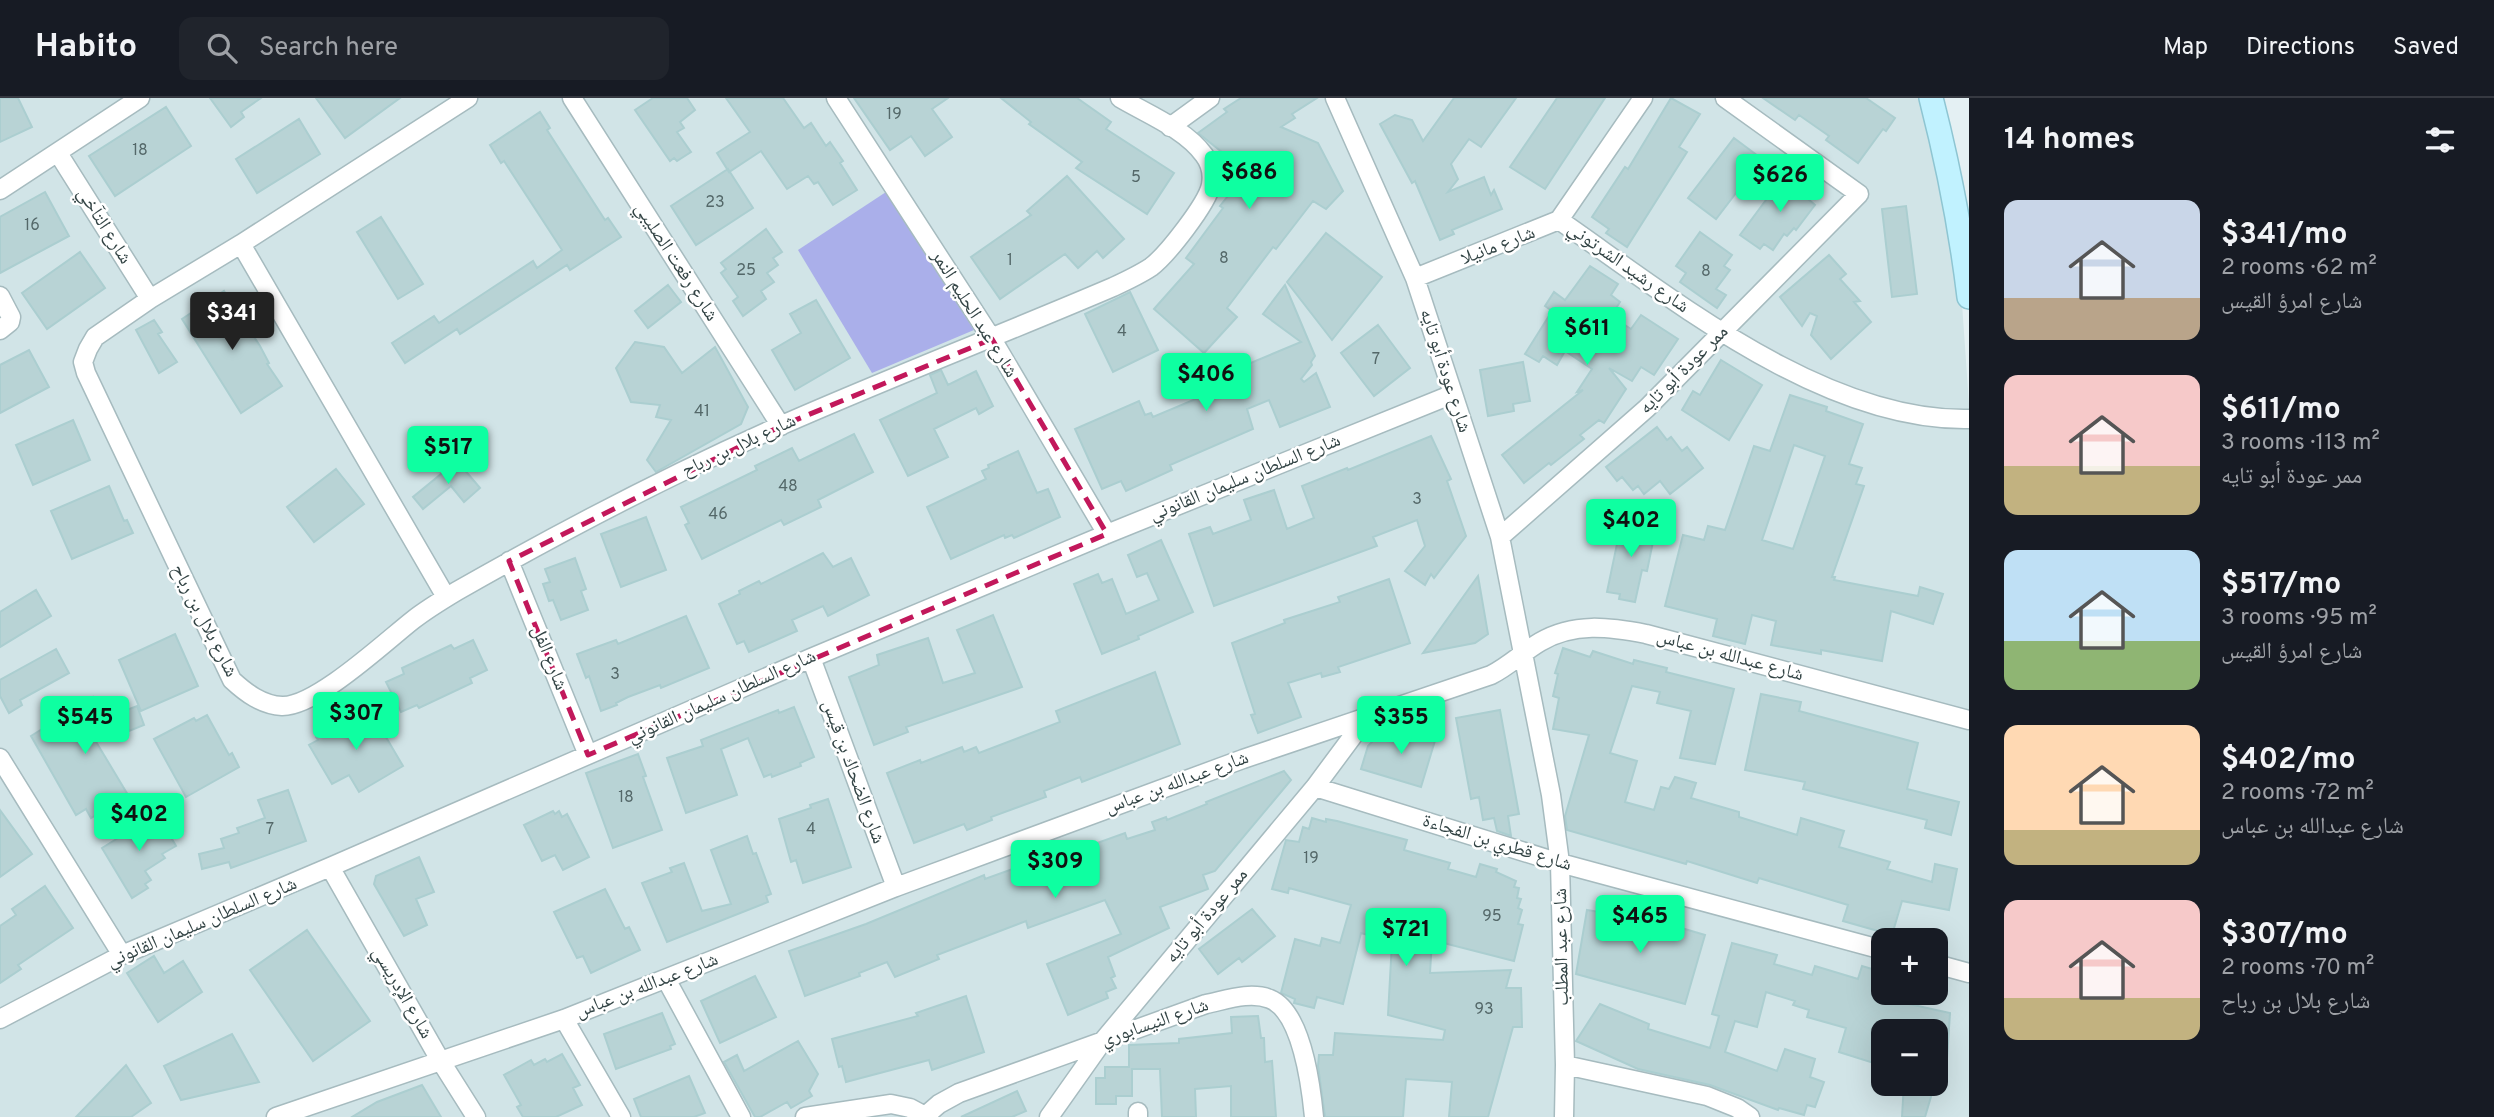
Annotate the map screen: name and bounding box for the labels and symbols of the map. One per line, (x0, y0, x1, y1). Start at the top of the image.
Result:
house number: 19 (886, 105, 902, 125)
house number: 18 (132, 141, 148, 161)
pin: $686 (1208, 152, 1290, 211)
pin: $626 (1739, 155, 1821, 214)
house number: 5 (1131, 168, 1141, 188)
street label: شارع التآخي (70, 183, 137, 270)
house number: 23 (705, 193, 725, 213)
street label: شارع رفعت الصليبي (627, 198, 723, 327)
house number: 16 (24, 216, 40, 236)
street label: شارع رشيد الشرتوني (1561, 217, 1694, 320)
street label: شارع مانيلا (1457, 221, 1539, 271)
street label: شارع عبد الحليم النمر (925, 245, 1023, 382)
house number: 8 (1219, 249, 1229, 269)
house number: 1 (1007, 251, 1013, 271)
house number: 25 (736, 261, 756, 281)
house number: 8 (1701, 262, 1711, 282)
pin: $341 (191, 292, 273, 352)
street label: شارع عودة أبو تايه (1414, 306, 1477, 436)
pin: $611 (1546, 308, 1628, 367)
street label: ممر عودة أبو تايه (1634, 320, 1734, 420)
house number: 4 (1117, 322, 1127, 342)
house number: 7 (1372, 350, 1380, 370)
pin: $406 (1165, 354, 1247, 413)
house number: 41 (694, 402, 710, 422)
street label: شارع بلال بن رباح (678, 409, 800, 483)
pin: $517 (407, 426, 489, 486)
street label: شارع السلطان سليمان القانوني (1146, 429, 1345, 529)
house number: 48 (778, 477, 798, 497)
house number: 3 (1412, 490, 1422, 510)
pin: $402 (1590, 500, 1672, 559)
house number: 46 (708, 505, 728, 525)
street label: شارع بلال بن رباح (165, 561, 243, 681)
street label: شارع الفل (525, 622, 573, 694)
street label: شارع عبدالله بن عباس (1654, 625, 1806, 687)
street label: شارع السلطان سليمان القانوني (624, 645, 821, 751)
house number: 3 (610, 665, 620, 685)
pin: $307 (315, 692, 397, 752)
pin: $545 (44, 696, 126, 756)
pin: $355 (1360, 696, 1442, 756)
street label: شارع الضحاك بن قيس (816, 697, 890, 847)
street label: شارع عبدالله بن عباس (1102, 746, 1252, 820)
house number: 18 (618, 788, 634, 808)
pin: $402 (98, 794, 180, 853)
street label: شارع قطري بن الفجاءة (1419, 809, 1574, 879)
house number: 7 (266, 820, 274, 840)
house number: 4 (806, 820, 816, 840)
pin: $309 (1014, 840, 1096, 900)
house number: 19 (1303, 849, 1319, 869)
street label: ممر عودة أبو تايه (1160, 863, 1254, 968)
street label: شارع السلطان سليمان القانوني (103, 872, 301, 976)
street label: شارع عبد المطلب (1549, 888, 1575, 1006)
pin: $465 (1599, 896, 1681, 955)
house number: 95 (1482, 907, 1502, 927)
pin: $721 (1365, 908, 1447, 968)
street label: شارع الإدريسي (364, 943, 438, 1044)
street label: شارع عبدالله بن عباس (572, 948, 722, 1024)
street label: شارع النيسابوري (1098, 993, 1213, 1054)
house number: 93 (1474, 1000, 1494, 1020)

